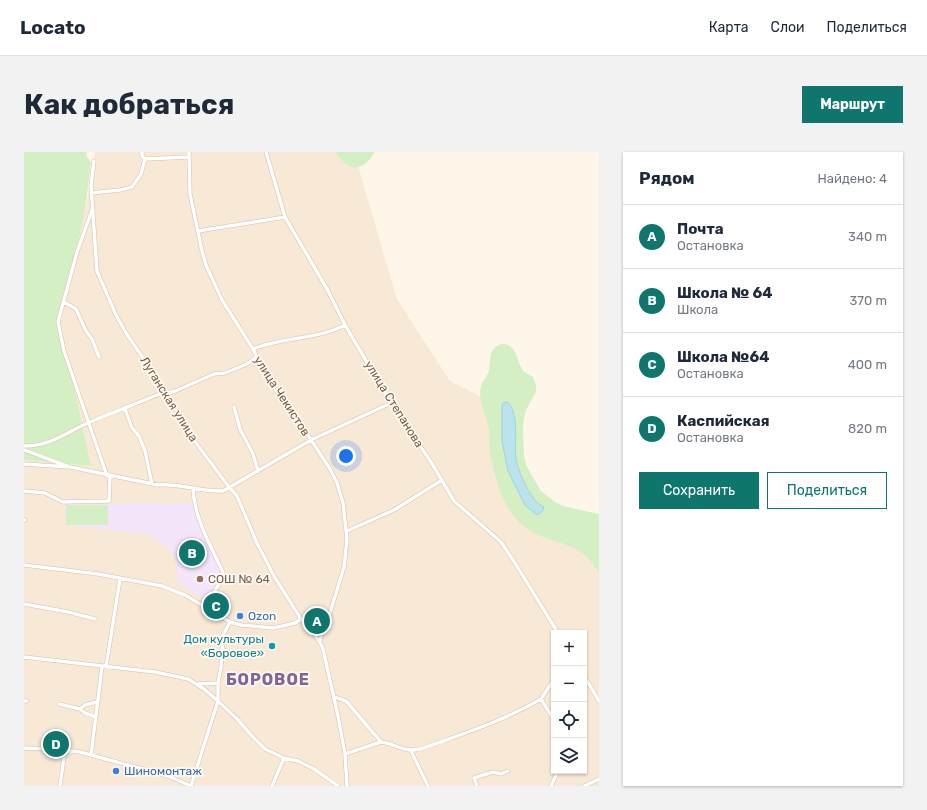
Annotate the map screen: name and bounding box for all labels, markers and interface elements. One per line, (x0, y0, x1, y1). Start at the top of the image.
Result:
text: Locato (20, 16, 86, 39)
text: Карта (709, 19, 749, 36)
text: Слои (771, 19, 805, 36)
text: Поделиться (827, 19, 907, 36)
button: Маршрут (802, 86, 903, 123)
text: Как добраться (24, 88, 234, 121)
text: Рядом (639, 168, 695, 188)
text: Найдено: 4 (818, 171, 887, 186)
text: Почта (677, 220, 724, 238)
text: A (647, 229, 657, 244)
text: 340 m (848, 229, 887, 244)
text: Остановка (677, 238, 744, 253)
text: Школа № 64 (677, 284, 773, 302)
text: B (647, 293, 657, 308)
text: 370 m (850, 293, 887, 308)
text: Школа (677, 302, 718, 317)
text: Школа №64 (677, 348, 769, 366)
street label: Луганская улица (137, 354, 201, 444)
street label: улица Чекистов (251, 354, 313, 439)
text: C (647, 357, 657, 372)
text: 400 m (848, 357, 887, 372)
street label: улица Степанова (362, 358, 426, 450)
text: Остановка (677, 366, 744, 381)
text: Каспийская (677, 412, 770, 430)
text: D (647, 421, 657, 436)
text: 820 m (848, 421, 887, 436)
text: Остановка (677, 430, 744, 445)
your location (336, 446, 356, 466)
button: Сохранить (639, 472, 759, 509)
button: Поделиться (767, 472, 887, 509)
pin: B (179, 538, 205, 568)
place label: СОШ № 64 (208, 572, 271, 586)
marker: СОШ № 64 (195, 574, 205, 584)
pin: C (203, 591, 229, 621)
pin: A (304, 606, 330, 636)
place label: Ozon (248, 609, 276, 623)
marker: Ozon (235, 611, 245, 621)
map controls (551, 630, 587, 774)
button: + (551, 630, 587, 666)
place label: Дом культуры «Боровое» (184, 632, 264, 660)
marker: Дом культуры «Боровое» (267, 641, 277, 651)
button: − (551, 666, 587, 702)
district label: БОРОВОЕ (226, 670, 310, 689)
button: locate (551, 702, 587, 738)
pin: D (43, 729, 69, 759)
button: layers (551, 738, 587, 774)
place label: Шиномонтаж (124, 764, 202, 778)
marker: Шиномонтаж (111, 766, 121, 776)

